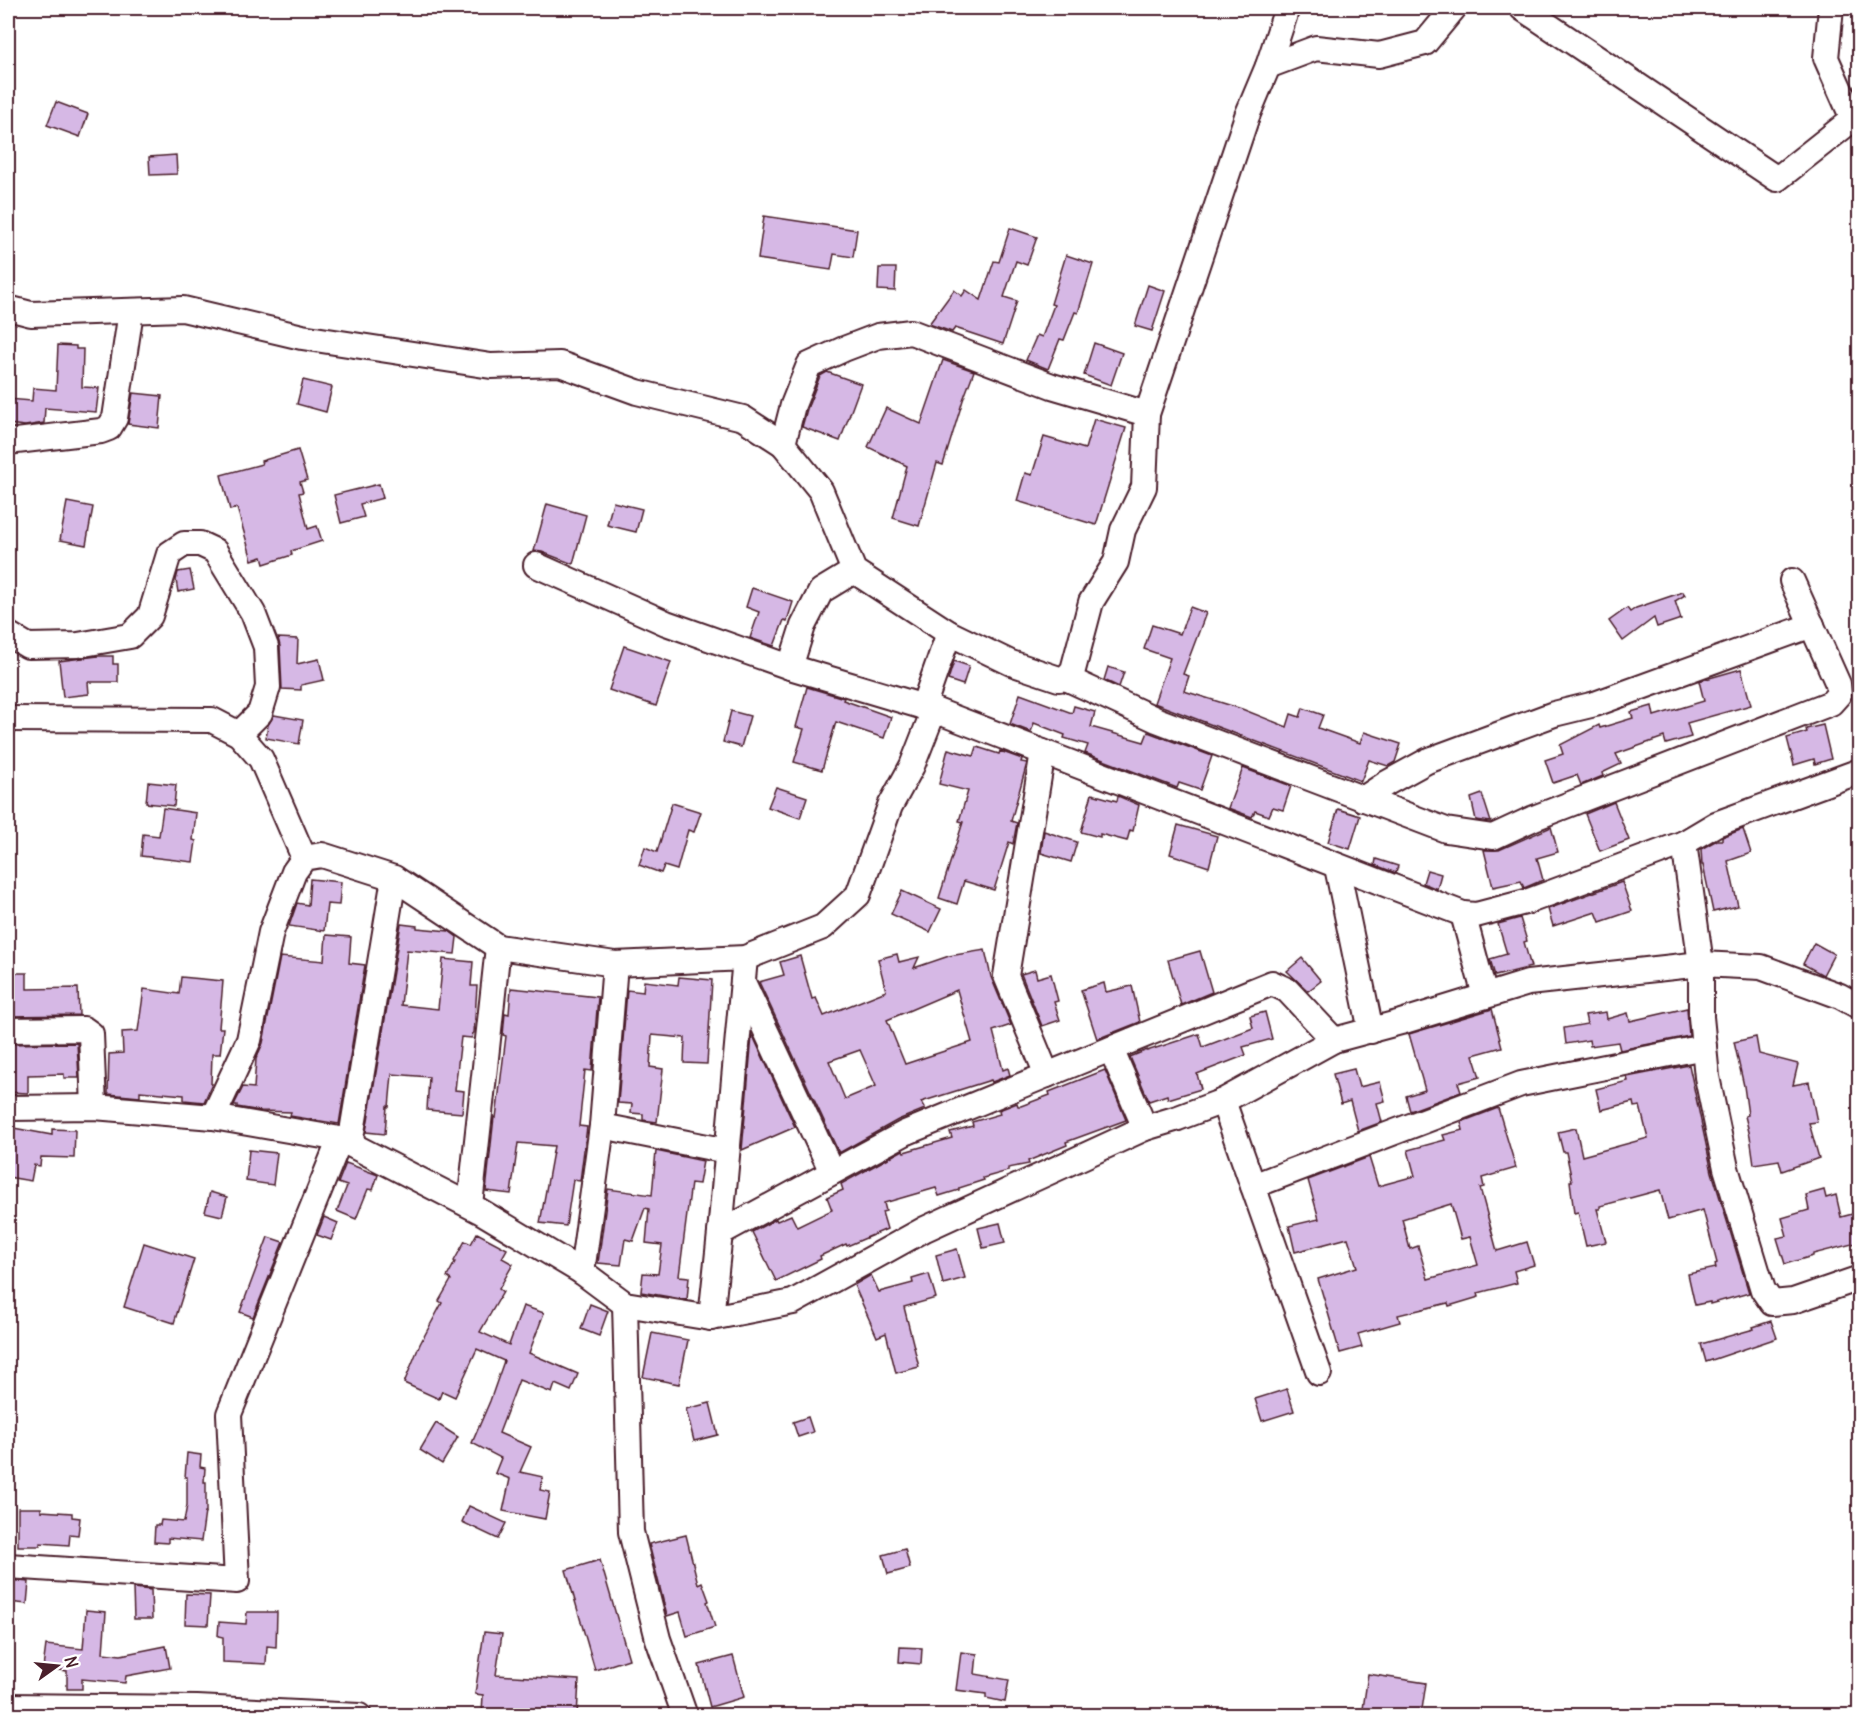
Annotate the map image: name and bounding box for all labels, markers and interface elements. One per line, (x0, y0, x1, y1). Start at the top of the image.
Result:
north arrow (27, 1636, 87, 1696)
text: N (60, 1654, 83, 1670)

